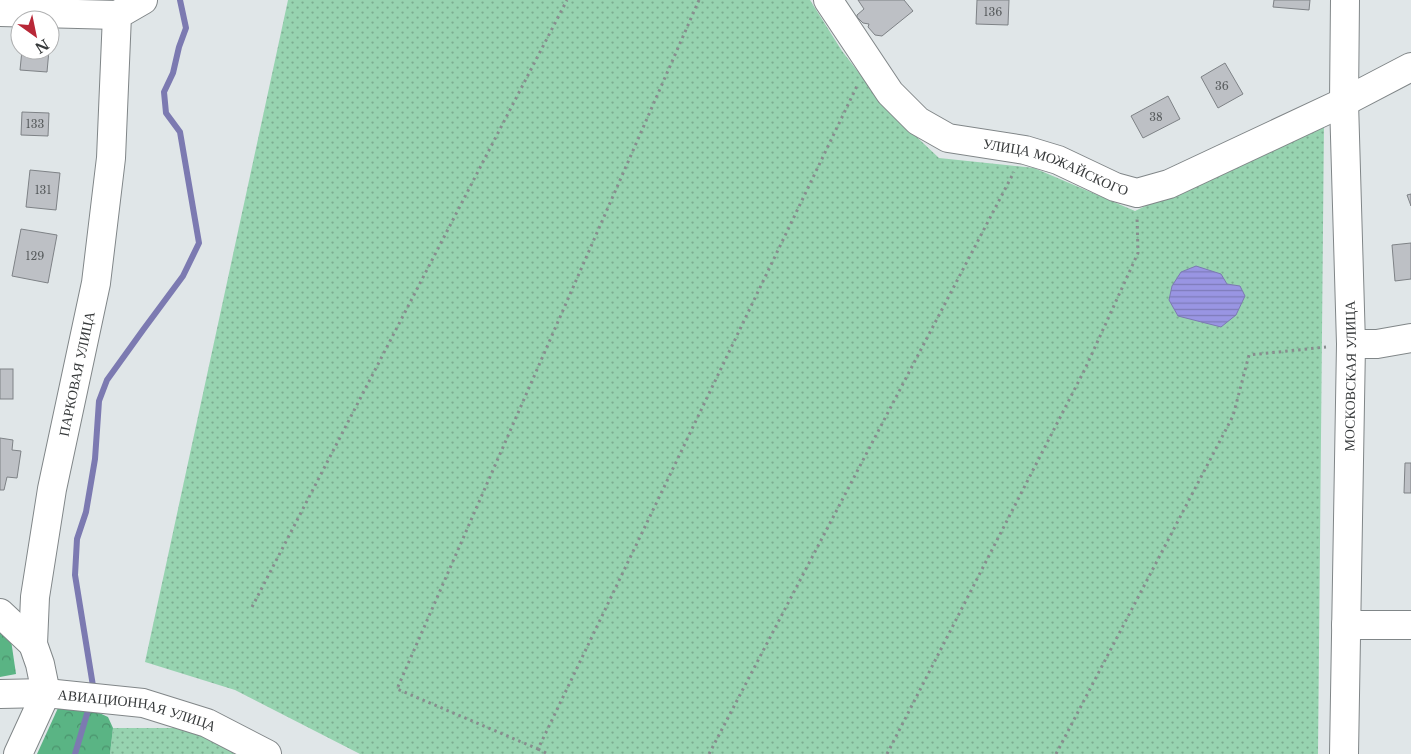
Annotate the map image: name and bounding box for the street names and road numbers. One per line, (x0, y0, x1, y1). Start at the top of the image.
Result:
street label: УЛИЦА МОЖАЙСКОГО (982, 135, 1130, 199)
street label: МОСКОВСКАЯ УЛИЦА (1340, 299, 1360, 452)
street label: ПАРКОВАЯ УЛИЦА (54, 309, 99, 438)
street label: АВИАЦИОННАЯ УЛИЦА (57, 685, 220, 736)

